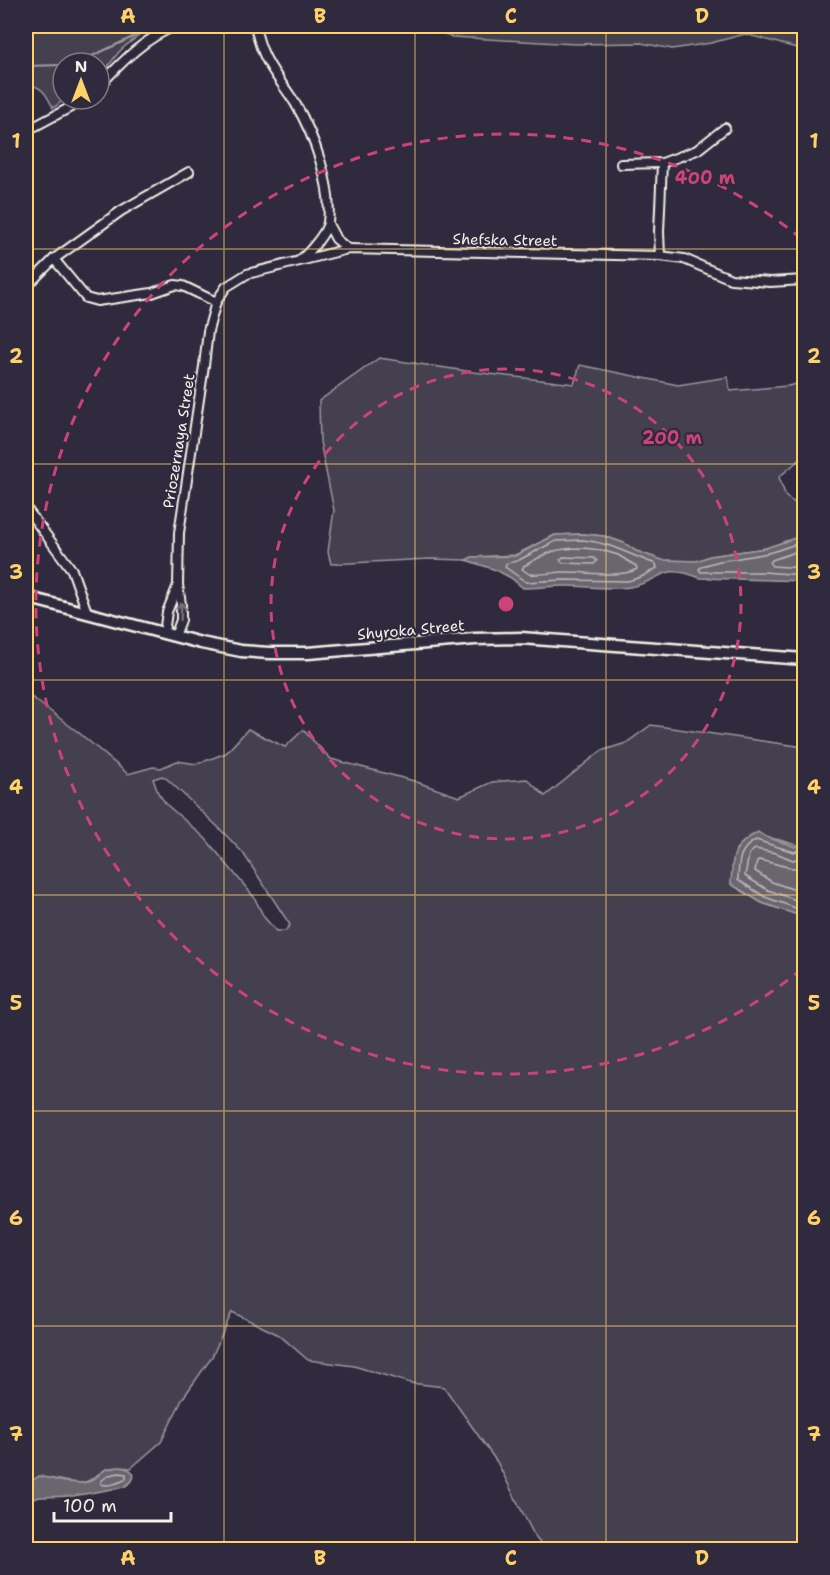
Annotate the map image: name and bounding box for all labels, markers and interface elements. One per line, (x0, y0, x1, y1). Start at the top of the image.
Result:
text: A (120, 3, 136, 29)
text: B (314, 3, 326, 29)
text: C (505, 3, 517, 29)
text: D (695, 3, 709, 29)
north arrow (51, 51, 111, 111)
text: N (75, 56, 87, 77)
text: 1 (11, 128, 21, 154)
text: 1 (809, 128, 819, 154)
text: 400 m (675, 166, 736, 190)
street label: Shefska Street (452, 229, 558, 251)
text: 2 (9, 343, 23, 369)
text: 2 (807, 343, 821, 369)
street label: Priozernaya Street (158, 372, 200, 510)
text: 200 m (642, 426, 703, 450)
text: 3 (9, 559, 23, 585)
text: 3 (807, 559, 821, 585)
centre of rings (496, 594, 516, 614)
one-way arrow (175, 601, 186, 621)
street label: Shyroka Street (356, 615, 466, 645)
text: 4 (9, 774, 23, 800)
text: 4 (807, 774, 821, 800)
text: 5 (10, 990, 22, 1016)
text: 5 (808, 990, 820, 1016)
text: 6 (9, 1205, 23, 1231)
text: 6 (807, 1205, 821, 1231)
text: 7 (9, 1421, 23, 1447)
text: 7 (807, 1421, 821, 1447)
scale bar (54, 1485, 171, 1523)
text: 100 m (63, 1494, 117, 1518)
text: A (120, 1545, 136, 1571)
text: B (314, 1545, 326, 1571)
text: C (505, 1545, 517, 1571)
text: D (695, 1545, 709, 1571)

